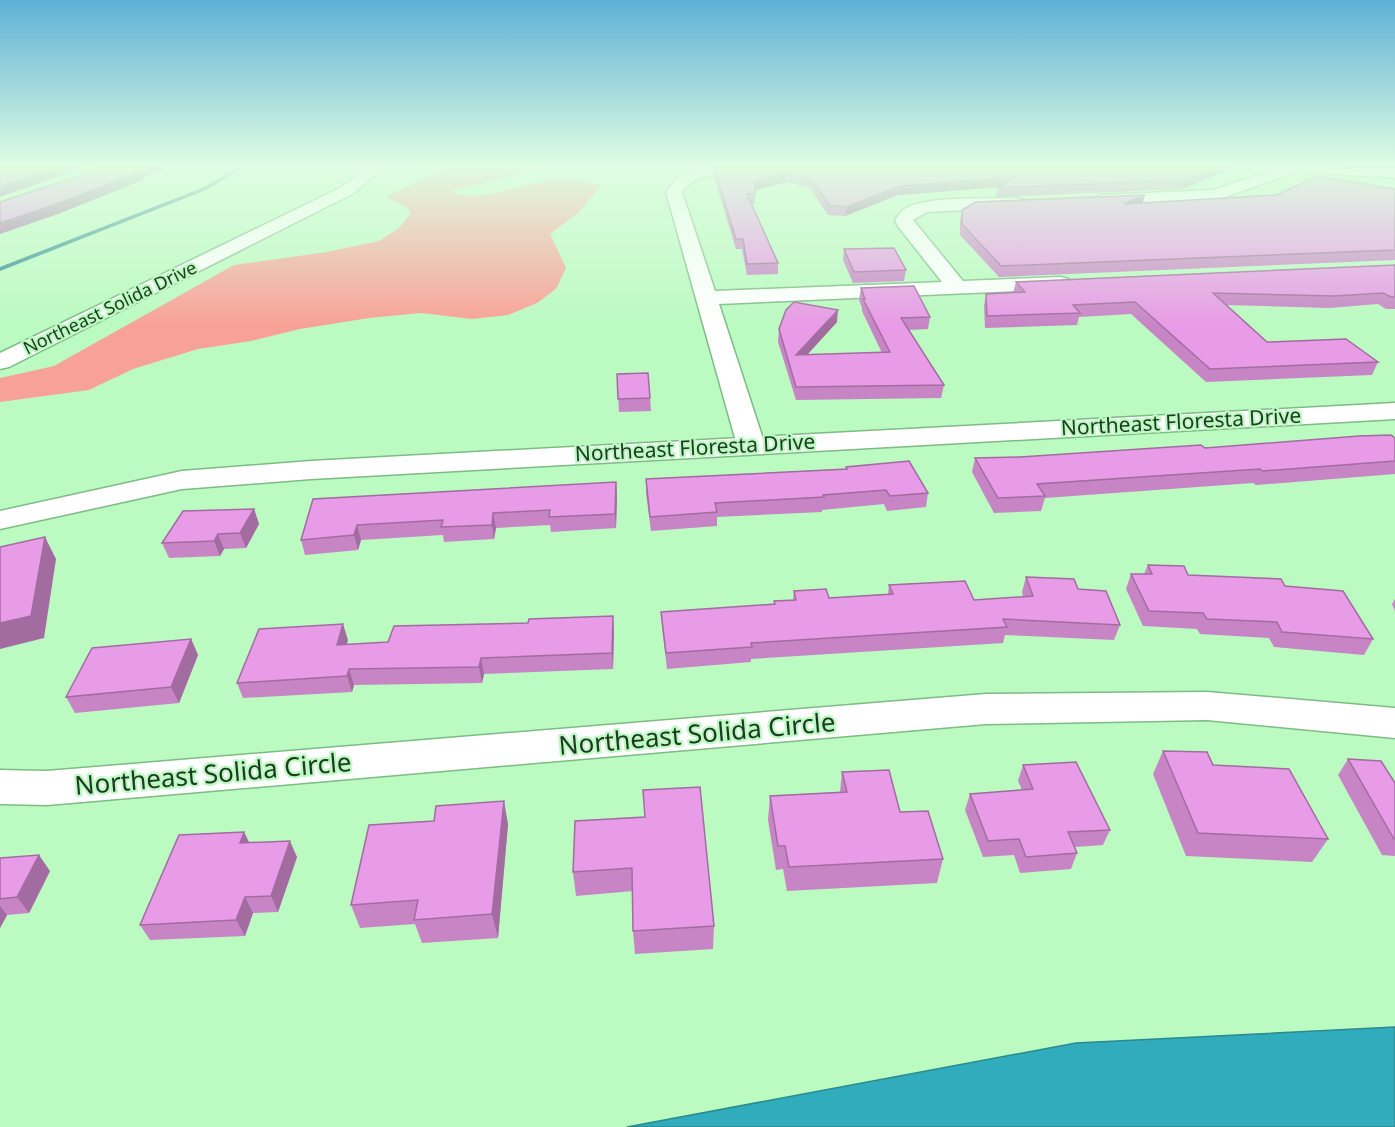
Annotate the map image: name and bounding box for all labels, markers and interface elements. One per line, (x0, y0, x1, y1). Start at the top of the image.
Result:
street label: Northeast Solida Drive (19, 255, 200, 360)
street label: Northeast Floresta Drive (1060, 401, 1302, 441)
street label: Northeast Floresta Drive (574, 427, 816, 467)
street label: Northeast Solida Circle (557, 703, 837, 763)
street label: Northeast Solida Circle (73, 743, 353, 803)

